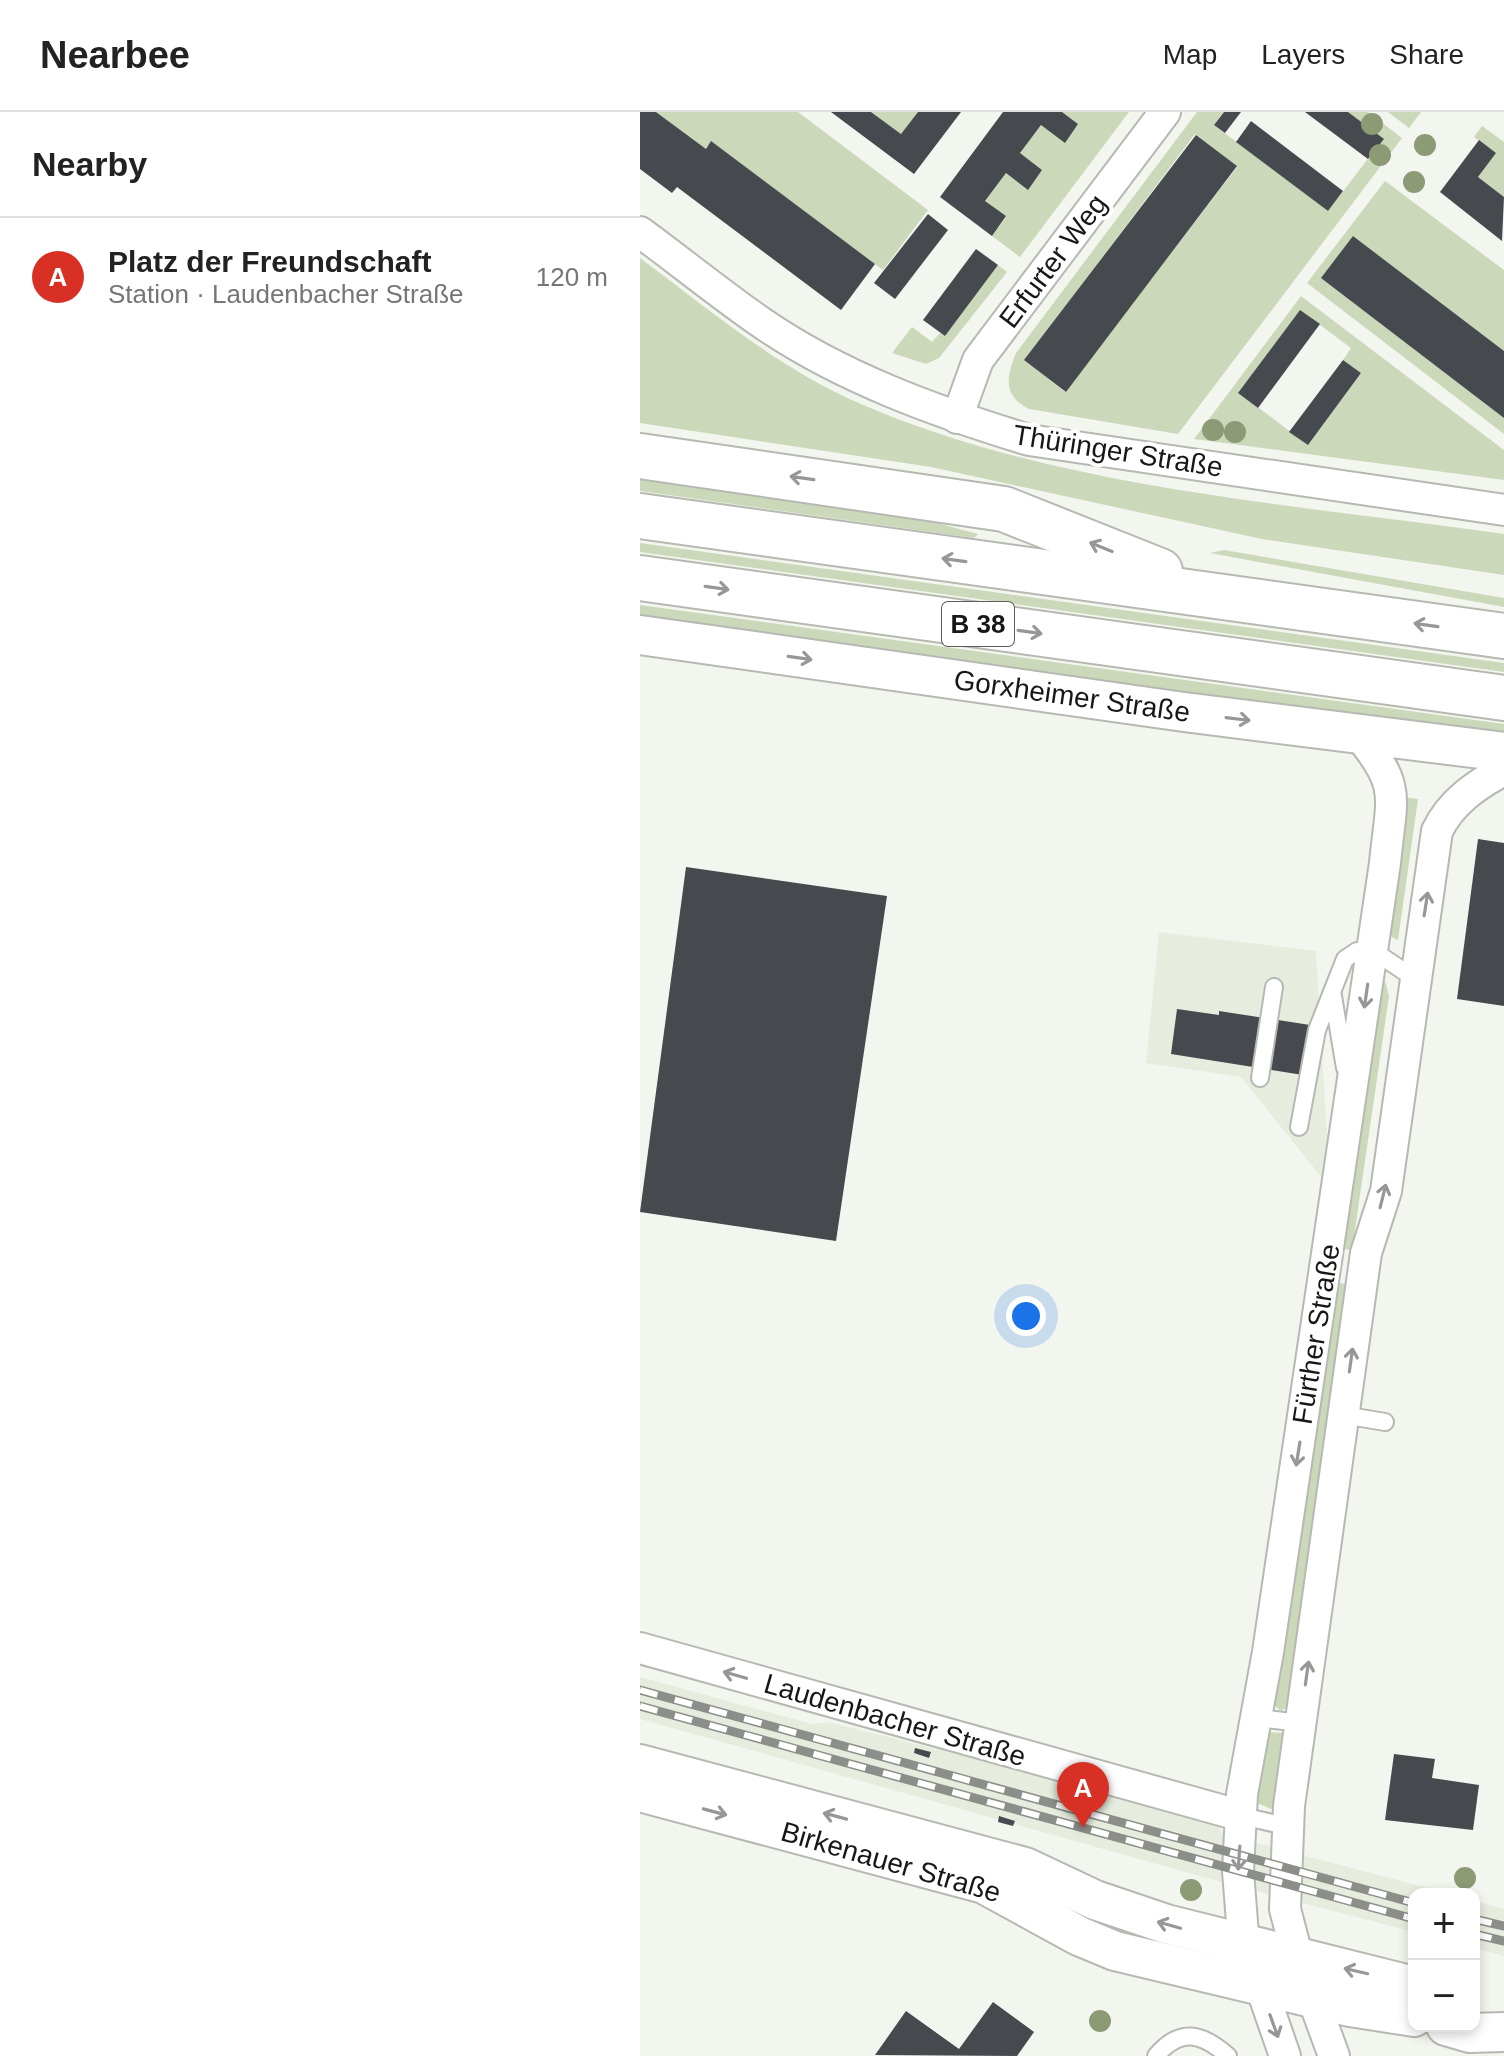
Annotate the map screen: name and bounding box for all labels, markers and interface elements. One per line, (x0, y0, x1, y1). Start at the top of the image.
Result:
text: Nearbee (40, 34, 190, 76)
text: Map (1163, 39, 1217, 70)
text: Layers (1261, 39, 1345, 70)
text: Share (1389, 39, 1464, 70)
text: Nearby (32, 145, 147, 183)
street label: Erfurter Weg (993, 188, 1113, 334)
text: Platz der Freundschaft (108, 245, 431, 278)
text: A (49, 262, 67, 292)
text: 120 m (536, 262, 608, 292)
text: Station · Laudenbacher Straße (108, 279, 464, 309)
street label: Thüringer Straße (1011, 419, 1225, 483)
one-way arrow (790, 470, 815, 485)
one-way arrow (1089, 539, 1114, 554)
one-way arrow (942, 552, 967, 567)
one-way arrow (704, 581, 729, 596)
road number: B 38 (942, 602, 1014, 646)
one-way arrow (1414, 617, 1439, 632)
one-way arrow (1017, 625, 1042, 640)
one-way arrow (787, 651, 813, 666)
street label: Gorxheimer Straße (952, 664, 1192, 728)
one-way arrow (1225, 712, 1250, 727)
one-way arrow (1419, 892, 1434, 917)
one-way arrow (1358, 982, 1373, 1008)
one-way arrow (1377, 1184, 1392, 1209)
street label: Fürther Straße (1286, 1242, 1346, 1426)
your location (1006, 1296, 1046, 1336)
one-way arrow (1344, 1348, 1359, 1373)
one-way arrow (1290, 1441, 1305, 1466)
one-way arrow (1300, 1661, 1315, 1686)
one-way arrow (723, 1667, 749, 1682)
street label: Laudenbacher Straße (761, 1668, 1029, 1772)
pin: A (1057, 1762, 1109, 1828)
one-way arrow (702, 1805, 728, 1820)
one-way arrow (822, 1808, 848, 1823)
street label: Birkenauer Straße (778, 1816, 1004, 1908)
one-way arrow (1231, 1844, 1246, 1870)
map controls (1408, 1888, 1480, 2032)
button: + (1408, 1888, 1480, 1960)
one-way arrow (1157, 1916, 1182, 1931)
button: − (1408, 1960, 1480, 2032)
one-way arrow (1343, 1963, 1369, 1978)
one-way arrow (1268, 2013, 1283, 2038)

